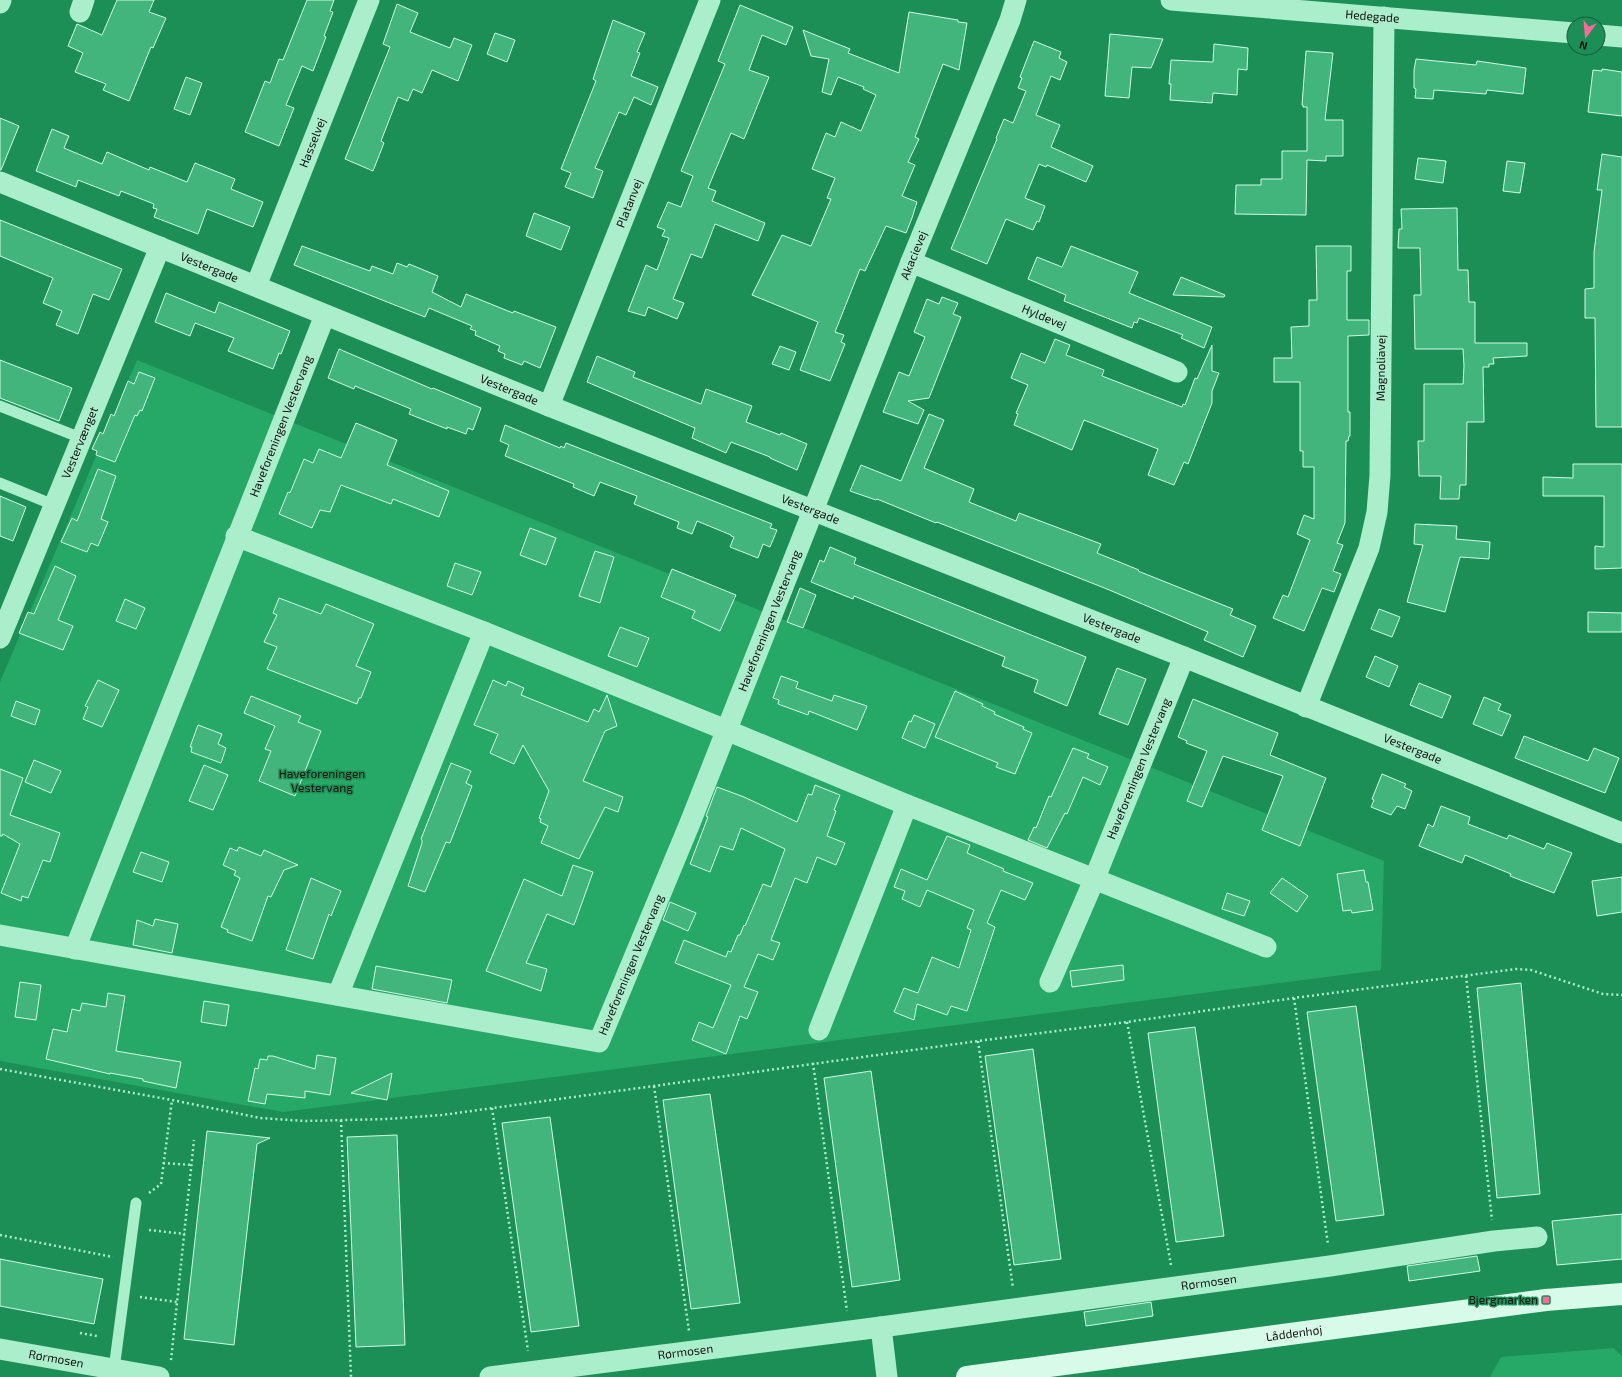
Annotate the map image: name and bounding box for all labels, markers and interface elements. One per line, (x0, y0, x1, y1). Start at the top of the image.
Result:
street label: Hedegade (1345, 6, 1400, 25)
north arrow (1566, 16, 1606, 56)
text: N (1577, 39, 1589, 53)
street label: Hasselvej (296, 115, 329, 169)
street label: Platanvej (612, 177, 645, 229)
street label: Akacievej (897, 228, 930, 281)
street label: Vestergade (178, 248, 241, 285)
street label: Hyldevej (1020, 301, 1069, 332)
street label: Magnoliavej (1373, 335, 1388, 401)
street label: Haveforeningen Vestervang (246, 353, 315, 499)
street label: Vestergade (478, 371, 541, 407)
street label: Vestervænget (58, 404, 100, 480)
street label: Vestergade (779, 491, 842, 526)
street label: Haveforeningen Vestervang (735, 547, 803, 693)
street label: Vestergade (1081, 610, 1143, 645)
street label: Haveforeningen Vestervang (1103, 695, 1173, 841)
street label: Vestergade (1382, 730, 1444, 766)
park label: Haveforeningen Vestervang (279, 766, 365, 794)
street label: Haveforeningen Vestervang (595, 892, 666, 1037)
street label: Rørmosen (1180, 1271, 1237, 1292)
place label: Bjergmarken (1468, 1292, 1538, 1307)
marker: Bjergmarken (1541, 1295, 1551, 1305)
street label: Låddenhøj (1265, 1322, 1323, 1343)
street label: Rørmosen (657, 1341, 714, 1362)
street label: Rørmosen (28, 1346, 85, 1370)

